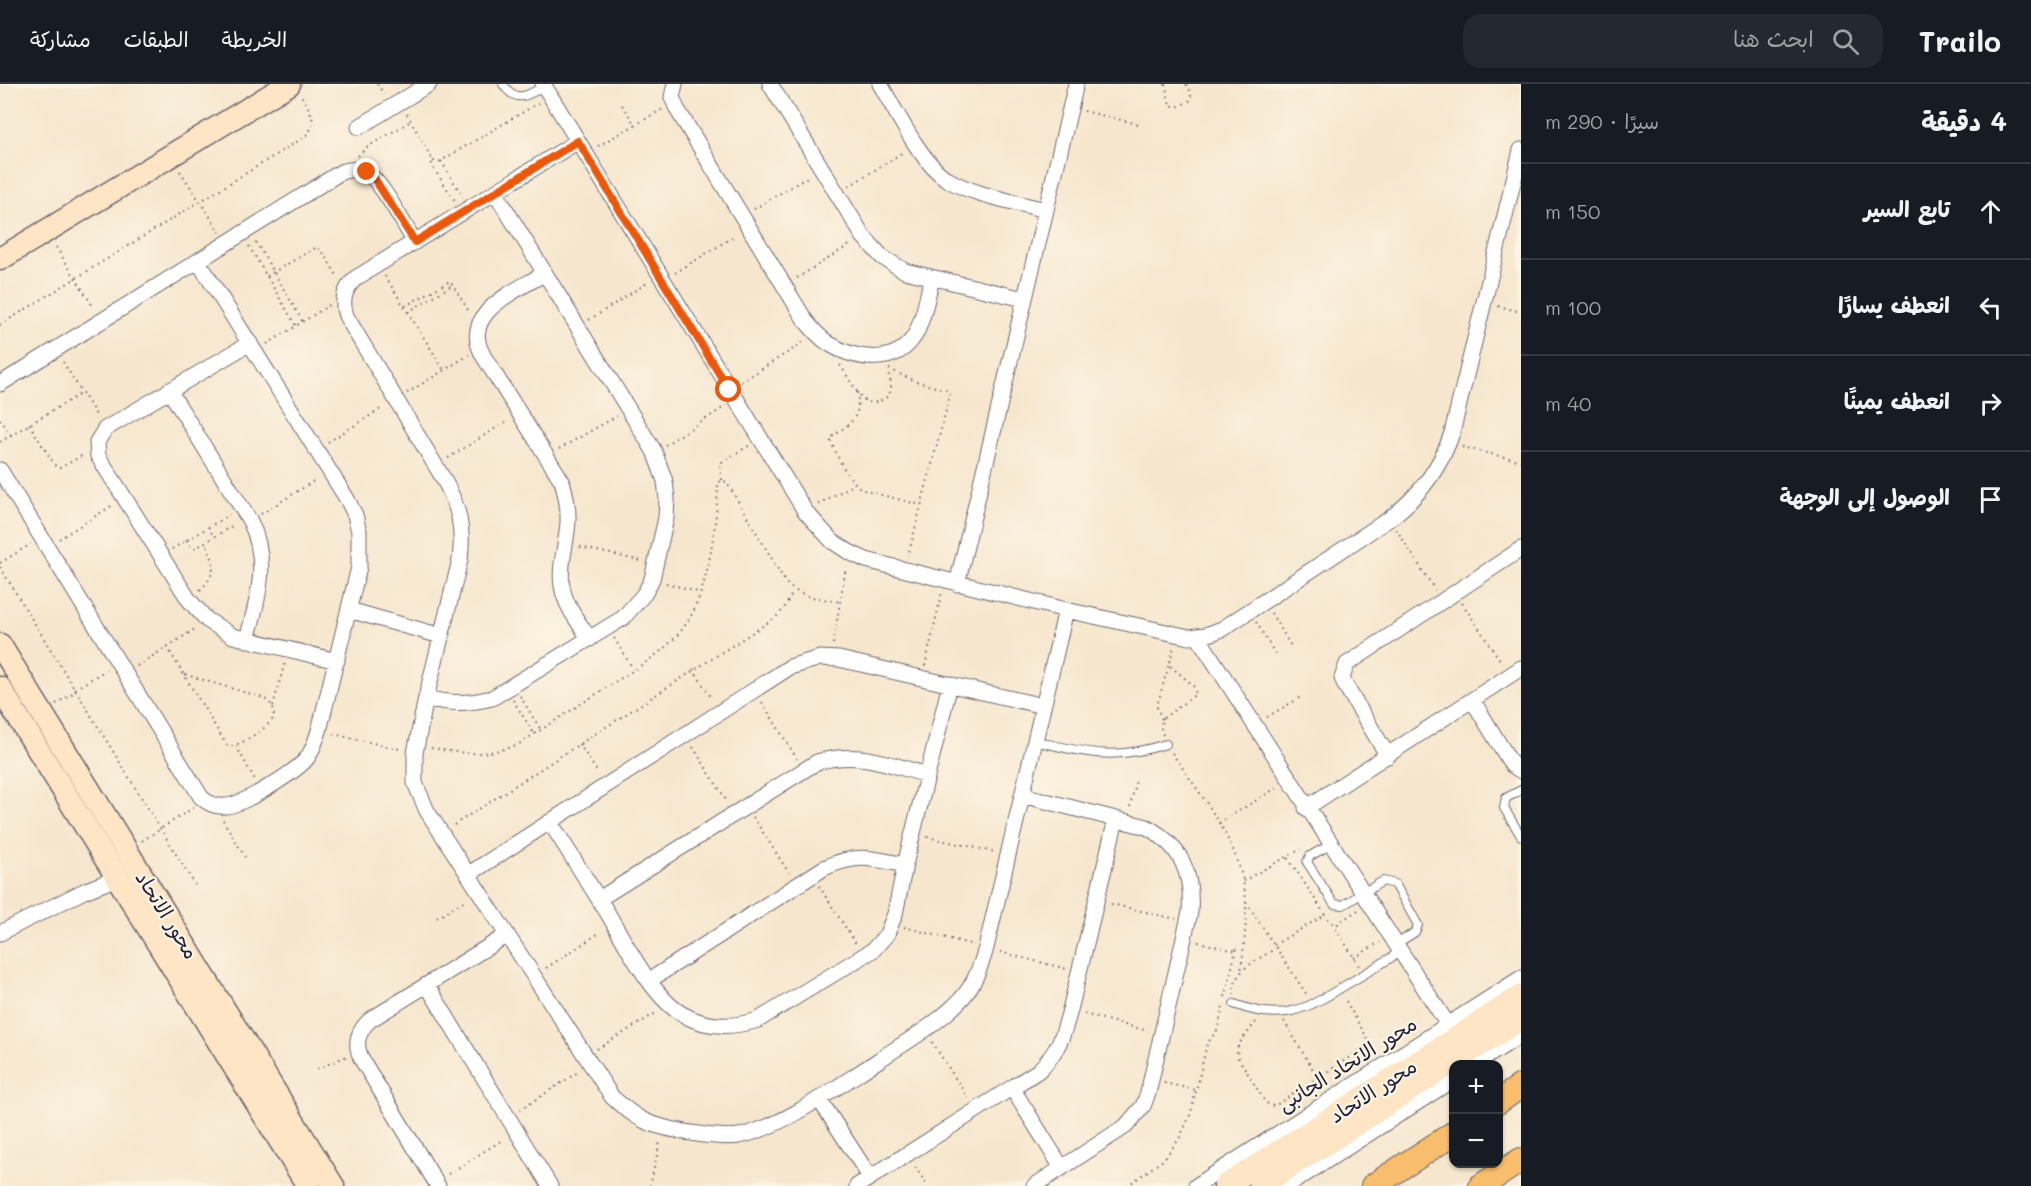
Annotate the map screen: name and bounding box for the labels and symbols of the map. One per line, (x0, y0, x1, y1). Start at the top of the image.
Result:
route end (353, 158, 379, 184)
route start (715, 376, 741, 402)
street label: محور الاتحاد (131, 866, 205, 963)
street label: محور الاتحاد الجانبى (1273, 1011, 1421, 1117)
street label: محور الاتحاد (1325, 1054, 1421, 1128)

